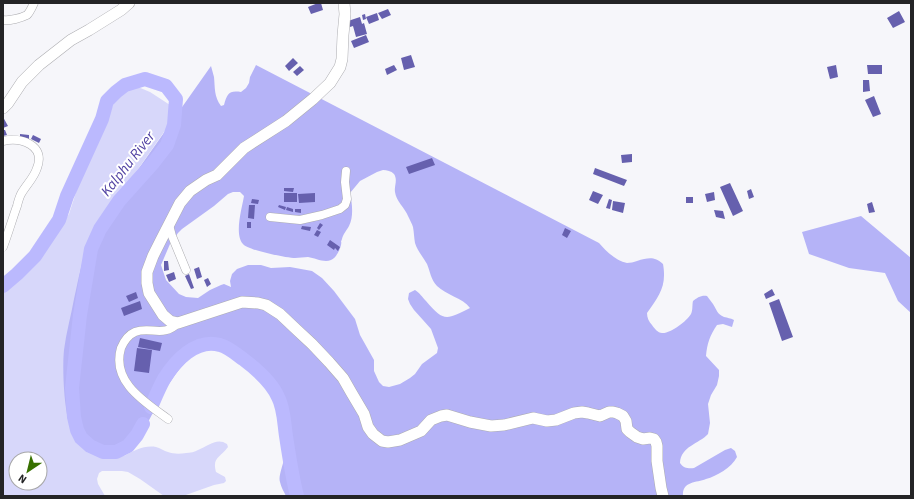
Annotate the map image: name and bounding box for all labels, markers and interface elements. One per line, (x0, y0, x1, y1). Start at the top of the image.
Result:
water label: Kalphu River (96, 126, 161, 201)
north arrow (8, 451, 48, 491)
text: N (15, 471, 30, 487)

